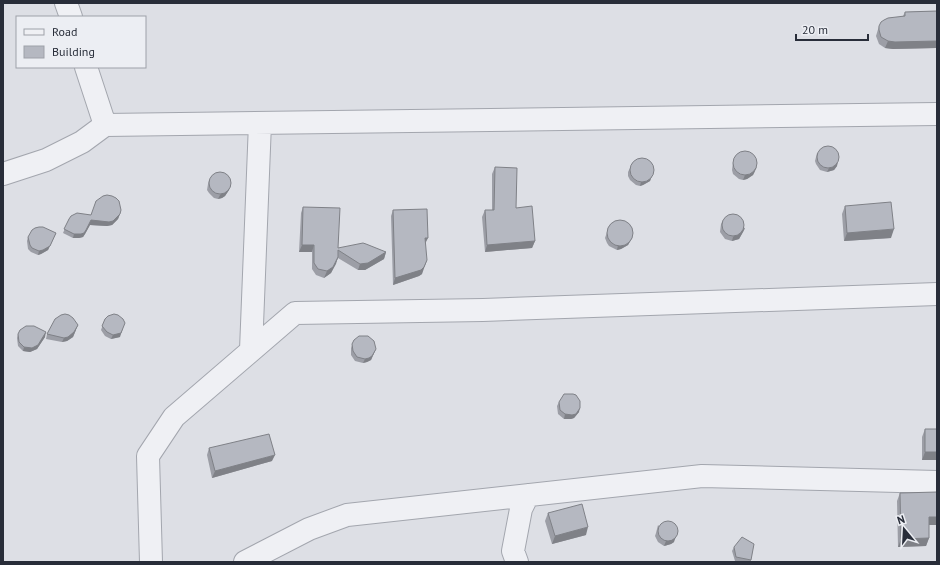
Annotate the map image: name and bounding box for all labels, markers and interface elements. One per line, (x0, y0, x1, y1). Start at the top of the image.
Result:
legend (16, 16, 146, 68)
scale bar (796, 16, 868, 42)
text: 20 m (802, 22, 828, 37)
text: Road (52, 24, 77, 39)
text: Building (52, 44, 95, 59)
north arrow (884, 509, 924, 549)
text: N (895, 512, 907, 527)

